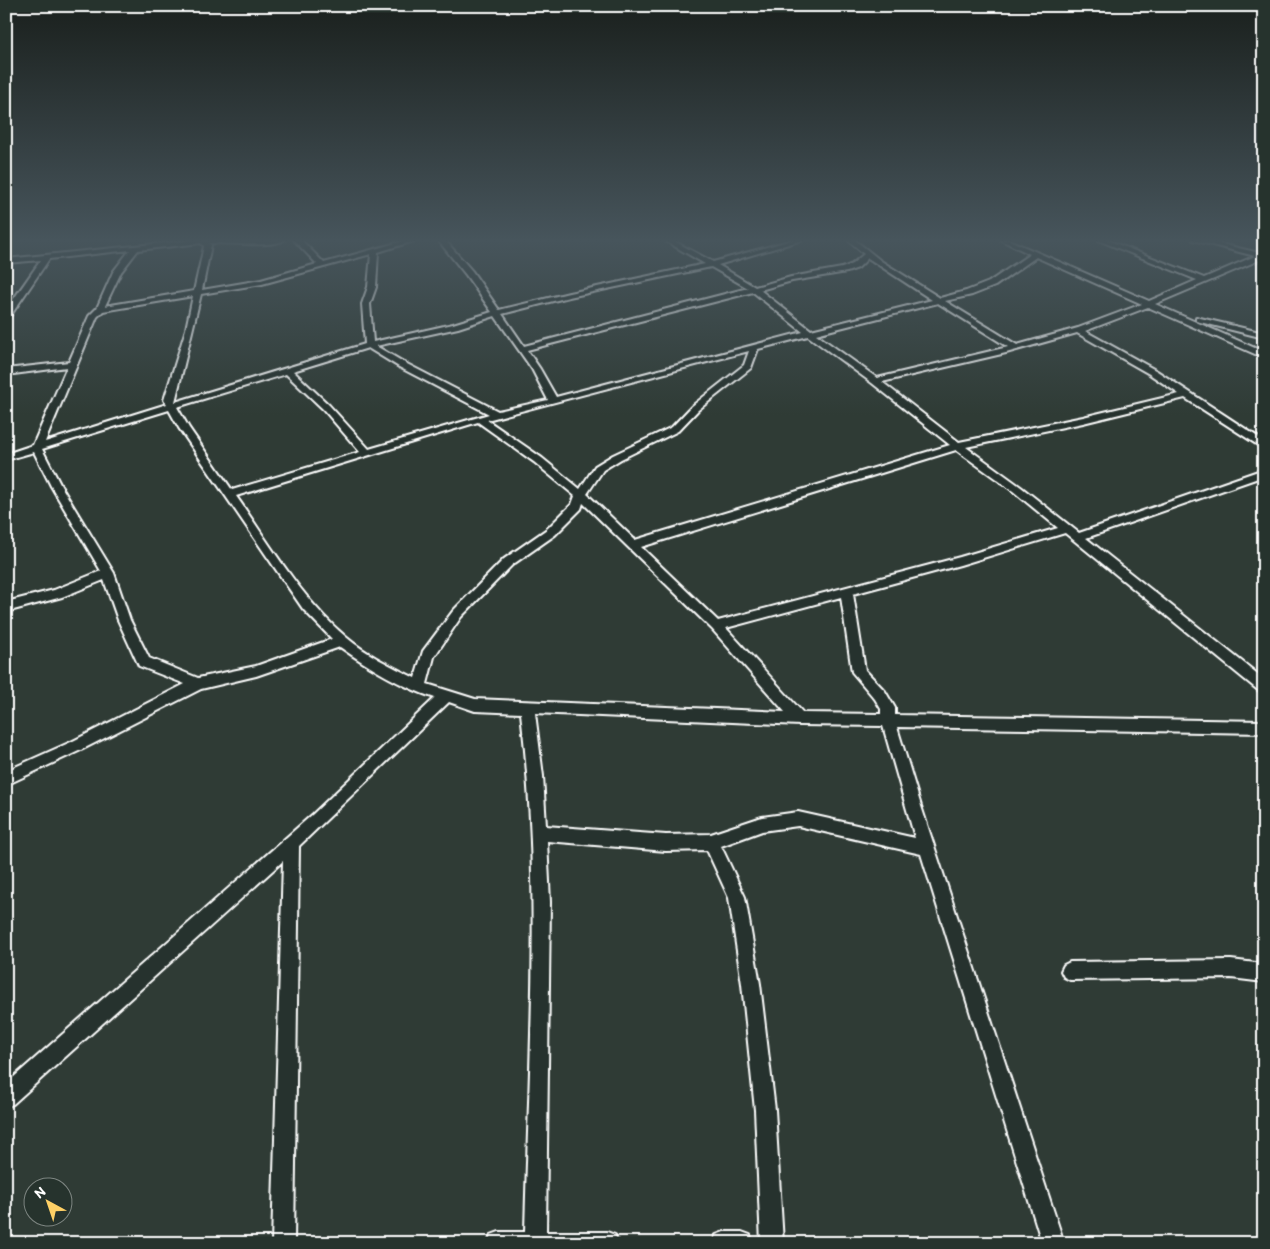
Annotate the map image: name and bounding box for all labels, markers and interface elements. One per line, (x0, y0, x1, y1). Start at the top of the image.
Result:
north arrow (22, 1176, 72, 1226)
text: N (31, 1183, 49, 1202)

